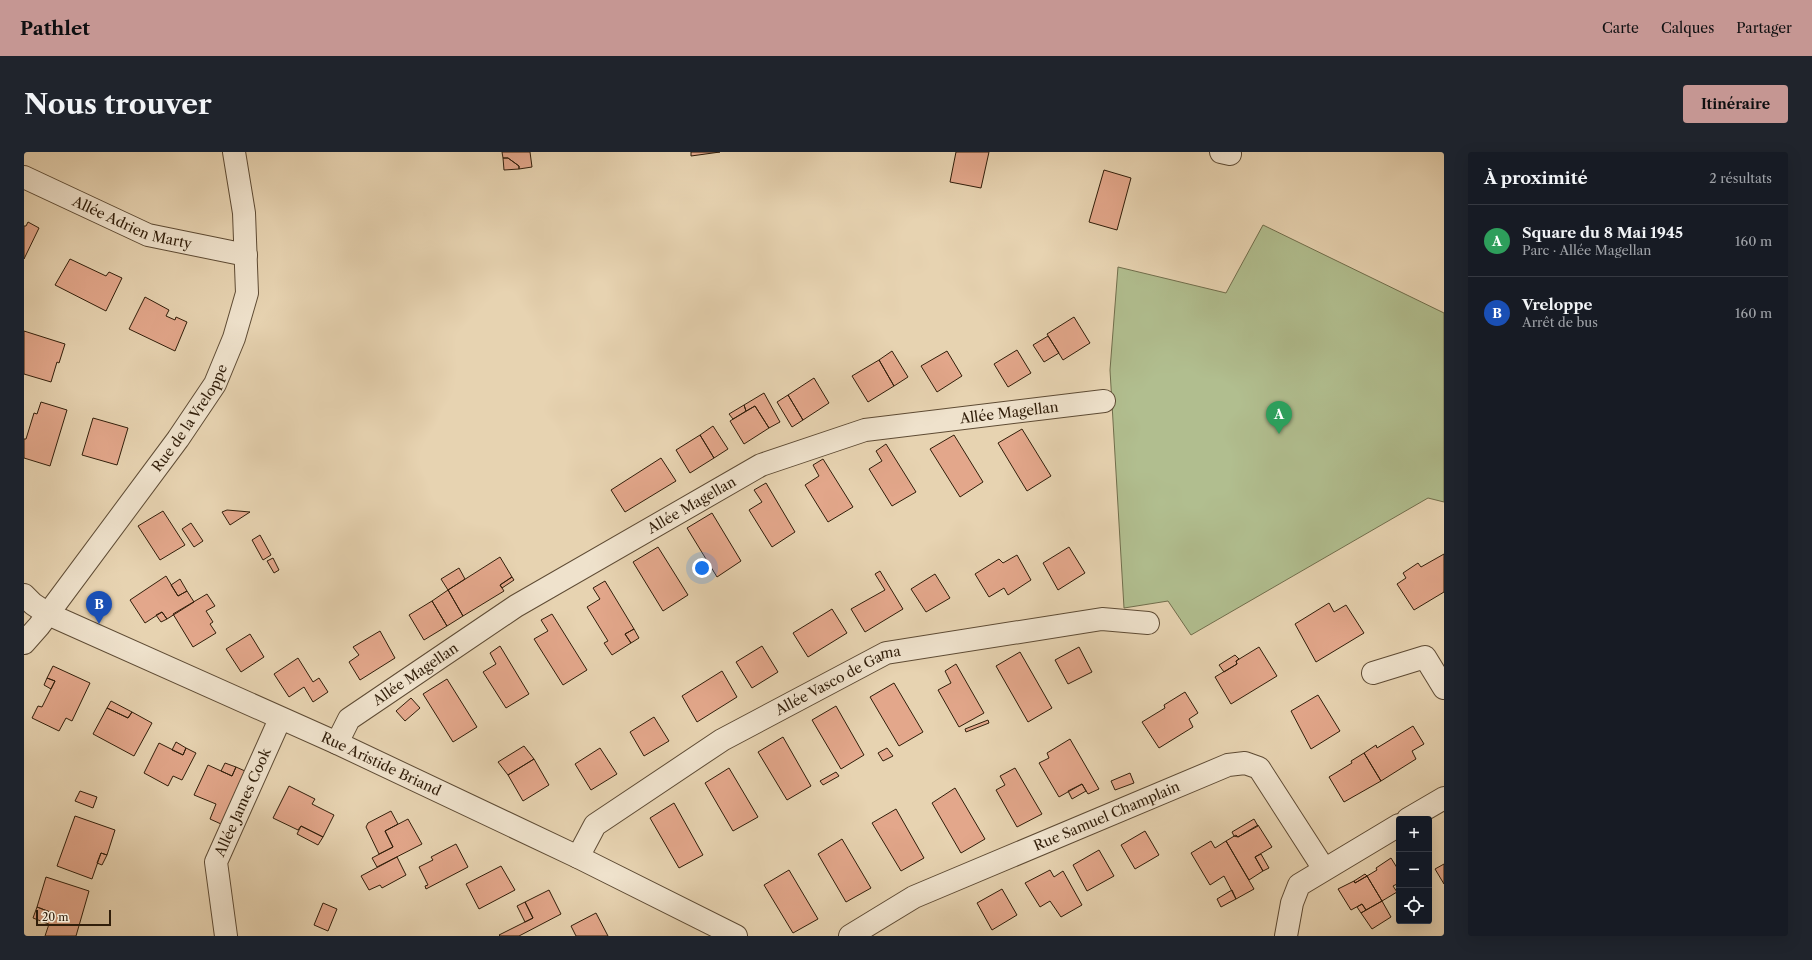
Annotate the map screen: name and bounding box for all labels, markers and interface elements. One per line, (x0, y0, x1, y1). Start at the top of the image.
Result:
text: Pathlet (20, 17, 90, 40)
text: Carte (1602, 19, 1639, 37)
text: Calques (1661, 19, 1714, 37)
text: Partager (1736, 19, 1792, 37)
button: Itinéraire (1683, 85, 1788, 123)
text: Nous trouver (24, 87, 212, 121)
text: À proximité (1484, 168, 1588, 188)
text: 2 résultats (1709, 170, 1772, 186)
street label: Allée Adrien Marty (69, 192, 194, 253)
text: Square du 8 Mai 1945 (1522, 223, 1683, 242)
text: A (1492, 233, 1502, 249)
text: 160 m (1735, 233, 1772, 249)
text: Parc · Allée Magellan (1522, 242, 1652, 258)
text: Vreloppe (1522, 295, 1592, 314)
text: B (1492, 305, 1502, 321)
text: 160 m (1735, 305, 1772, 321)
text: Arrêt de bus (1522, 314, 1598, 330)
street label: Rue de la Vreloppe (148, 361, 231, 475)
street label: Allée Magellan (958, 398, 1060, 428)
pin: A (1266, 401, 1292, 434)
street label: Allée Magellan (643, 472, 739, 538)
your location (692, 558, 712, 578)
pin: B (86, 591, 112, 624)
street label: Allée Magellan (368, 639, 462, 710)
street label: Allée Vasco de Gama (771, 642, 903, 720)
street label: Rue Aristide Briand (318, 728, 444, 800)
street label: Allée James Cook (210, 744, 275, 860)
street label: Rue Samuel Champlain (1031, 777, 1183, 855)
map controls (1396, 816, 1432, 924)
button: + (1396, 816, 1432, 852)
button: − (1396, 852, 1432, 888)
button: locate (1396, 888, 1432, 924)
scale bar (36, 908, 111, 927)
text: 20 m (42, 910, 68, 924)

